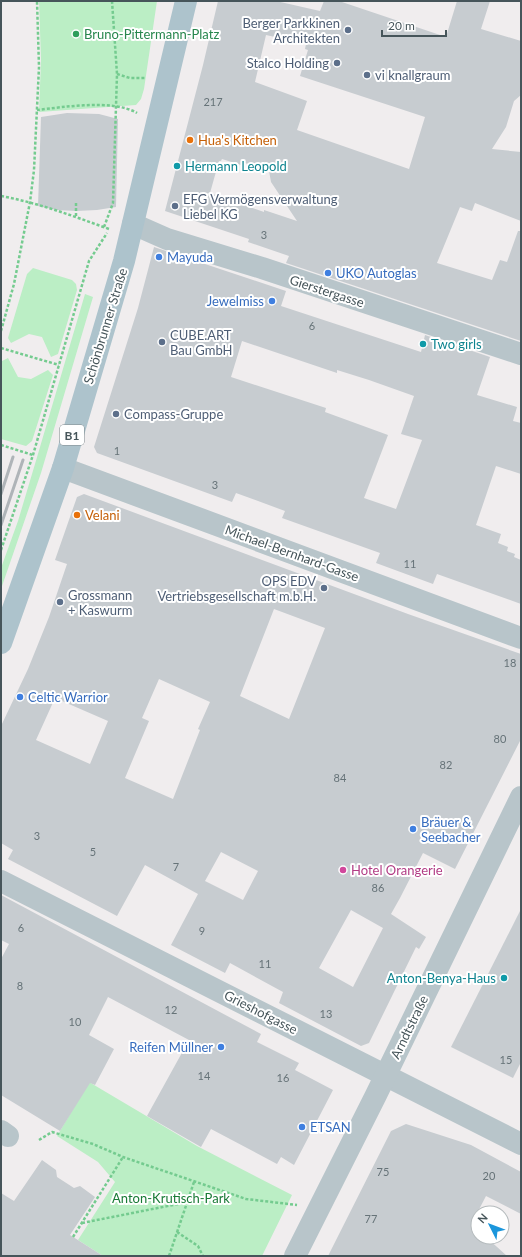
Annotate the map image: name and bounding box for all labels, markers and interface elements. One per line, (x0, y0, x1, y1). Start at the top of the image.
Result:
scale bar (382, 12, 446, 38)
place label: Berger Parkkinen Architekten (242, 15, 340, 46)
text: 20 m (388, 18, 415, 33)
marker: Berger Parkkinen Architekten (343, 25, 353, 35)
place label: Bruno-Pittermann-Platz (84, 26, 219, 42)
marker: Bruno-Pittermann-Platz (71, 29, 81, 39)
place label: Stalco Holding (247, 55, 329, 71)
marker: Stalco Holding (332, 58, 342, 68)
place label: vi knallgraum (375, 67, 450, 83)
marker: vi knallgraum (362, 70, 372, 80)
house number: 217 (203, 95, 223, 108)
place label: Hua's Kitchen (198, 132, 277, 148)
marker: Hua's Kitchen (185, 135, 195, 145)
place label: Hermann Leopold (185, 158, 287, 174)
marker: Hermann Leopold (172, 161, 182, 171)
place label: EFG Vermögensverwaltung Liebel KG (183, 191, 338, 222)
marker: EFG Vermögensverwaltung Liebel KG (170, 201, 180, 211)
house number: 3 (261, 228, 267, 241)
place label: Mayuda (167, 249, 213, 265)
marker: Mayuda (154, 252, 164, 262)
place label: UKO Autoglas (336, 265, 417, 281)
street label: Schönbrunner Straße (80, 266, 130, 386)
marker: UKO Autoglas (323, 268, 333, 278)
street label: Gierstergasse (288, 271, 366, 311)
place label: Jewelmiss (207, 293, 264, 309)
marker: Jewelmiss (267, 296, 277, 306)
house number: 6 (309, 319, 315, 332)
place label: CUBE.ART Bau GmbH (170, 327, 232, 358)
place label: Two girls (431, 336, 482, 352)
marker: CUBE.ART Bau GmbH (157, 337, 167, 347)
marker: Two girls (418, 339, 428, 349)
place label: Compass-Gruppe (124, 406, 223, 422)
marker: Compass-Gruppe (111, 409, 121, 419)
road number: B1 (60, 425, 84, 445)
house number: 1 (114, 444, 120, 457)
house number: 3 (212, 478, 218, 491)
place label: Velani (85, 507, 120, 523)
marker: Velani (72, 510, 82, 520)
street label: Michael-Bernhard-Gasse (223, 521, 361, 585)
house number: 11 (404, 557, 416, 570)
place label: OPS EDV Vertriebsgesellschaft m.b.H. (157, 573, 316, 604)
marker: OPS EDV Vertriebsgesellschaft m.b.H. (319, 583, 329, 593)
place label: Grossmann + Kaswurm (68, 587, 132, 618)
marker: Grossmann + Kaswurm (55, 597, 65, 607)
house number: 18 (504, 656, 516, 669)
place label: Celtic Warrior (28, 689, 108, 705)
marker: Celtic Warrior (15, 692, 25, 702)
house number: 80 (494, 732, 507, 745)
house number: 82 (440, 758, 452, 771)
house number: 84 (334, 771, 347, 784)
place label: Bräuer & Seebacher (421, 814, 481, 845)
marker: Bräuer & Seebacher (408, 824, 418, 834)
house number: 3 (34, 829, 40, 842)
house number: 5 (90, 845, 96, 858)
house number: 7 (173, 860, 179, 873)
place label: Hotel Orangerie (351, 862, 443, 878)
marker: Hotel Orangerie (338, 865, 348, 875)
house number: 86 (372, 881, 384, 894)
house number: 6 (18, 921, 24, 934)
house number: 9 (199, 924, 205, 937)
house number: 11 (259, 957, 271, 970)
place label: Anton-Benya-Haus (387, 970, 496, 986)
marker: Anton-Benya-Haus (499, 973, 509, 983)
house number: 8 (17, 979, 23, 992)
street label: Grieshofgasse (222, 987, 300, 1037)
street label: Arndtstraße (387, 993, 431, 1061)
house number: 12 (165, 1003, 177, 1016)
house number: 13 (320, 1007, 332, 1020)
house number: 10 (69, 1015, 82, 1028)
place label: Reifen Müllner (129, 1039, 213, 1055)
marker: Reifen Müllner (216, 1042, 226, 1052)
house number: 15 (500, 1053, 512, 1066)
house number: 14 (198, 1069, 211, 1082)
house number: 16 (277, 1071, 289, 1084)
place label: ETSAN (310, 1119, 351, 1135)
marker: ETSAN (297, 1122, 307, 1132)
house number: 75 (377, 1165, 389, 1178)
house number: 20 (483, 1169, 496, 1182)
park label: Anton-Krutisch-Park (112, 1190, 230, 1206)
north arrow (470, 1205, 510, 1245)
text: N (475, 1210, 490, 1225)
house number: 77 (365, 1212, 377, 1225)

